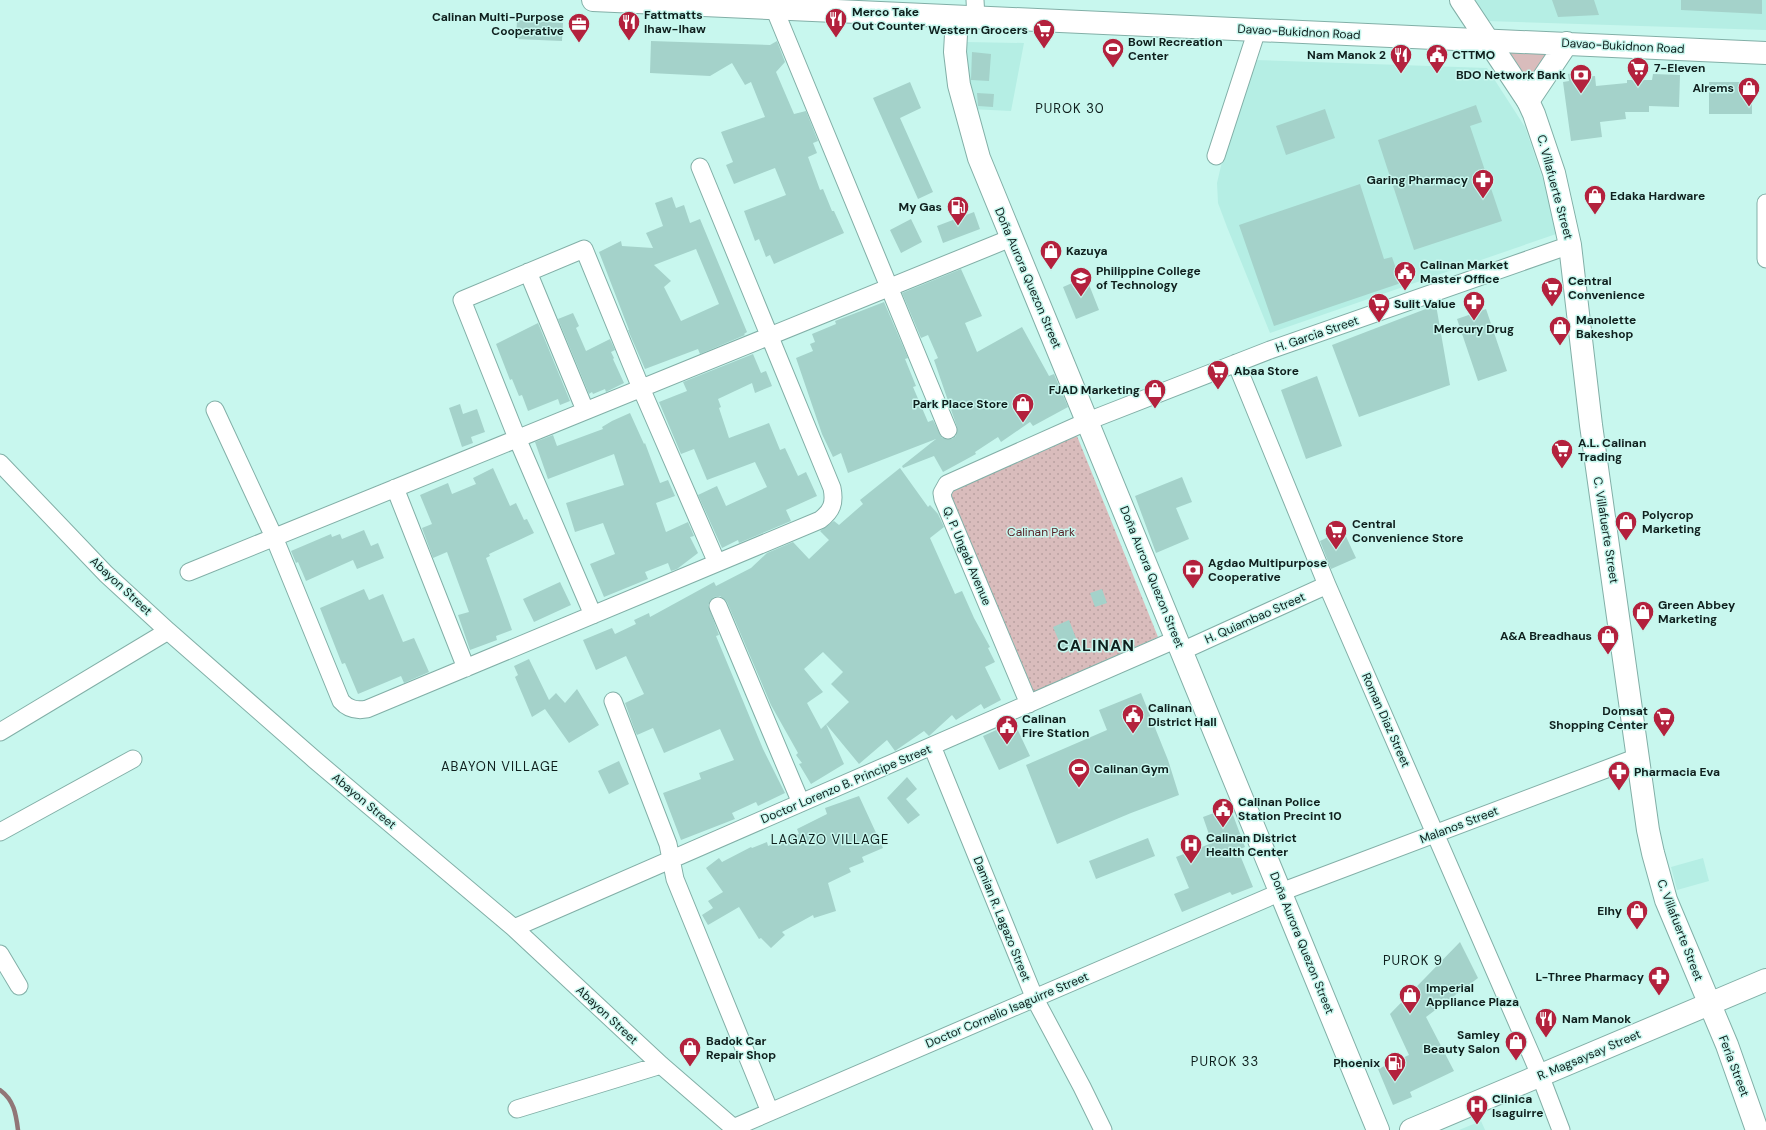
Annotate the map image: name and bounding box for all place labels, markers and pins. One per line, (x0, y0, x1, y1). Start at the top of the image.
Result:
place label: Merco Take Out Counter (852, 4, 925, 34)
restaurant icon: Merco Take Out Counter (823, 6, 849, 39)
place label: Fattmatts Ihaw-Ihaw (644, 7, 706, 37)
place label: Calinan Multi-Purpose Cooperative (432, 9, 564, 39)
restaurant icon: Fattmatts Ihaw-Ihaw (616, 9, 642, 42)
office icon: Calinan Multi-Purpose Cooperative (566, 11, 592, 44)
supermarket icon: Western Grocers (1031, 17, 1057, 50)
place label: Western Grocers (928, 22, 1028, 38)
place label: Bowl Recreation Center (1128, 34, 1223, 64)
sports icon: Bowl Recreation Center (1100, 36, 1126, 69)
restaurant icon: Nam Manok 2 (1388, 42, 1414, 75)
public building icon: CTTMO (1424, 42, 1450, 75)
place label: Nam Manok 2 (1307, 47, 1386, 63)
place label: CTTMO (1452, 47, 1495, 63)
supermarket icon: 7-Eleven (1625, 55, 1651, 88)
place label: 7-Eleven (1654, 60, 1706, 76)
bank icon: BDO Network Bank (1568, 62, 1594, 95)
place label: BDO Network Bank (1456, 67, 1566, 83)
shop icon: Alrems (1736, 75, 1762, 108)
place label: Alrems (1693, 80, 1734, 96)
pharmacy icon: Garing Pharmacy (1470, 167, 1496, 200)
place label: Garing Pharmacy (1366, 172, 1469, 188)
shop icon: Edaka Hardware (1582, 183, 1608, 216)
place label: Edaka Hardware (1610, 188, 1705, 204)
fuel station icon: My Gas (945, 194, 971, 227)
place label: My Gas (899, 199, 942, 215)
shop icon: Kazuya (1038, 238, 1064, 271)
place label: Kazuya (1066, 243, 1108, 259)
place label: Calinan Market Master Office (1420, 257, 1508, 287)
public building icon: Calinan Market Master Office (1392, 259, 1418, 292)
place label: Philippine College of Technology (1096, 263, 1201, 293)
school or university icon: Philippine College of Technology (1068, 265, 1094, 298)
place label: Central Convenience (1568, 273, 1645, 303)
supermarket icon: Central Convenience (1539, 275, 1565, 308)
pharmacy icon: Mercury Drug (1461, 289, 1487, 322)
supermarket icon: Sulit Value (1366, 291, 1392, 324)
place label: Sulit Value (1394, 296, 1456, 312)
place label: Manolette Bakeshop (1576, 312, 1636, 342)
shop icon: Manolette Bakeshop (1547, 314, 1573, 347)
place label: Mercury Drug (1434, 321, 1514, 337)
supermarket icon: Abaa Store (1205, 358, 1231, 391)
place label: Abaa Store (1234, 363, 1299, 379)
shop icon: FJAD Marketing (1142, 377, 1168, 410)
place label: FJAD Marketing (1049, 382, 1140, 398)
shop icon: Park Place Store (1010, 391, 1036, 424)
place label: Park Place Store (913, 396, 1008, 412)
place label: A.L. Calinan Trading (1578, 435, 1646, 465)
supermarket icon: A.L. Calinan Trading (1549, 437, 1575, 470)
place label: Polycrop Marketing (1642, 507, 1701, 537)
shop icon: Polycrop Marketing (1613, 509, 1639, 542)
place label: Central Convenience Store (1352, 516, 1464, 546)
supermarket icon: Central Convenience Store (1323, 518, 1349, 551)
place label: Agdao Multipurpose Cooperative (1208, 555, 1327, 585)
bank icon: Agdao Multipurpose Cooperative (1180, 557, 1206, 590)
place label: Green Abbey Marketing (1658, 597, 1736, 627)
shop icon: Green Abbey Marketing (1630, 599, 1656, 632)
shop icon: A&A Breadhaus (1595, 623, 1621, 656)
place label: A&A Breadhaus (1500, 628, 1592, 644)
place label: Calinan District Hall (1148, 700, 1217, 730)
public building icon: Calinan District Hall (1120, 702, 1146, 735)
place label: Domsat Shopping Center (1549, 703, 1648, 733)
supermarket icon: Domsat Shopping Center (1651, 705, 1677, 738)
place label: Calinan Fire Station (1022, 711, 1089, 741)
public building icon: Calinan Fire Station (994, 713, 1020, 746)
sports icon: Calinan Gym (1066, 756, 1092, 789)
pharmacy icon: Pharmacia Eva (1606, 759, 1632, 792)
place label: Calinan Gym (1094, 761, 1169, 777)
place label: Pharmacia Eva (1634, 764, 1720, 780)
place label: Calinan Police Station Precint 10 (1238, 794, 1342, 824)
public building icon: Calinan Police Station Precint 10 (1210, 796, 1236, 829)
place label: Calinan District Health Center (1206, 830, 1297, 860)
hospital icon: Calinan District Health Center (1178, 832, 1204, 865)
shop icon: Elhy (1624, 898, 1650, 931)
place label: Elhy (1597, 903, 1623, 919)
pharmacy icon: L-Three Pharmacy (1646, 964, 1672, 997)
place label: L-Three Pharmacy (1536, 969, 1645, 985)
place label: Imperial Appliance Plaza (1426, 980, 1519, 1010)
shop icon: Imperial Appliance Plaza (1397, 982, 1423, 1015)
restaurant icon: Nam Manok (1533, 1006, 1559, 1039)
place label: Nam Manok (1562, 1011, 1631, 1027)
place label: Samley Beauty Salon (1423, 1027, 1501, 1057)
shop icon: Samley Beauty Salon (1503, 1029, 1529, 1062)
place label: Badok Car Repair Shop (706, 1033, 776, 1063)
shop icon: Badok Car Repair Shop (677, 1035, 703, 1068)
fuel station icon: Phoenix (1382, 1050, 1408, 1083)
place label: Phoenix (1333, 1055, 1380, 1071)
place label: Clinica Isaguirre (1492, 1091, 1543, 1121)
hospital icon: Clinica Isaguirre (1464, 1093, 1490, 1126)

